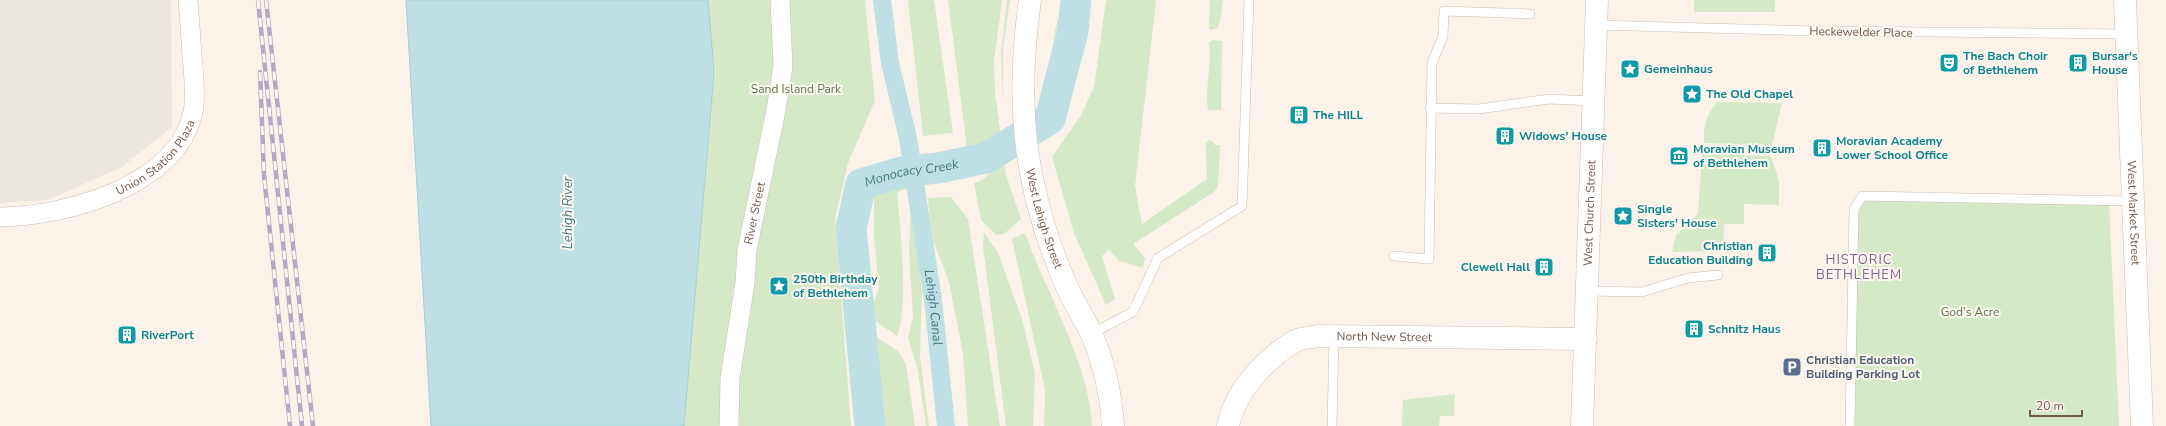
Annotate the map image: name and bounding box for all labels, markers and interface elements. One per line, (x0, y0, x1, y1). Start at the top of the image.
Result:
street label: Heckewelder Place (1809, 23, 1913, 41)
place label: The Bach Choir of Bethlehem (1963, 48, 2048, 78)
place label: Bursar's House (2092, 48, 2138, 78)
theatre icon: The Bach Choir of Bethlehem (1938, 52, 1960, 74)
building icon: Bursar's House (2067, 52, 2089, 74)
place icon: Gemeinhaus (1619, 58, 1641, 80)
place label: Gemeinhaus (1644, 61, 1713, 77)
park label: Sand Island Park (751, 81, 842, 97)
place icon: The Old Chapel (1681, 83, 1703, 105)
place label: The Old Chapel (1706, 86, 1793, 102)
building icon: The HILL (1288, 104, 1310, 126)
place label: The HILL (1313, 107, 1364, 123)
street label: Union Station Plaza (113, 118, 198, 199)
building icon: Widows' House (1494, 125, 1516, 147)
place label: Widows' House (1519, 128, 1608, 144)
place label: Moravian Academy Lower School Office (1836, 133, 1949, 163)
building icon: Moravian Academy Lower School Office (1811, 137, 1833, 159)
place label: Moravian Museum of Bethlehem (1693, 141, 1795, 171)
museum icon: Moravian Museum of Bethlehem (1668, 145, 1690, 167)
water label: Monocacy Creek (862, 155, 961, 191)
street label: West Church Street (1580, 159, 1599, 266)
street label: West Market Street (2123, 160, 2144, 266)
street label: West Lehigh Street (1022, 167, 1067, 272)
water label: Lehigh River (559, 176, 577, 249)
street label: River Street (740, 180, 769, 246)
place label: Single Sisters' House (1637, 201, 1717, 231)
place icon: Single Sisters' House (1612, 205, 1634, 227)
place label: Christian Education Building (1648, 238, 1753, 268)
building icon: Christian Education Building (1756, 242, 1778, 264)
district label: HISTORIC BETHLEHEM (1816, 251, 1902, 284)
building icon: Clewell Hall (1533, 256, 1555, 278)
place label: Clewell Hall (1461, 259, 1530, 275)
water label: Lehigh Canal (919, 268, 947, 346)
place label: 250th Birthday of Bethlehem (793, 271, 878, 301)
place icon: 250th Birthday of Bethlehem (768, 275, 790, 297)
park label: God's Acre (1941, 304, 1999, 320)
building icon: Schnitz Haus (1683, 318, 1705, 340)
place label: Schnitz Haus (1708, 321, 1781, 337)
building icon: RiverPort (116, 324, 138, 346)
place label: RiverPort (141, 327, 194, 343)
street label: North New Street (1337, 328, 1433, 345)
place label: Christian Education Building Parking Lot (1806, 352, 1920, 382)
parking icon: Christian Education Building Parking Lot (1781, 356, 1803, 378)
scale bar (2030, 392, 2082, 418)
text: 20 m (2036, 398, 2064, 414)

